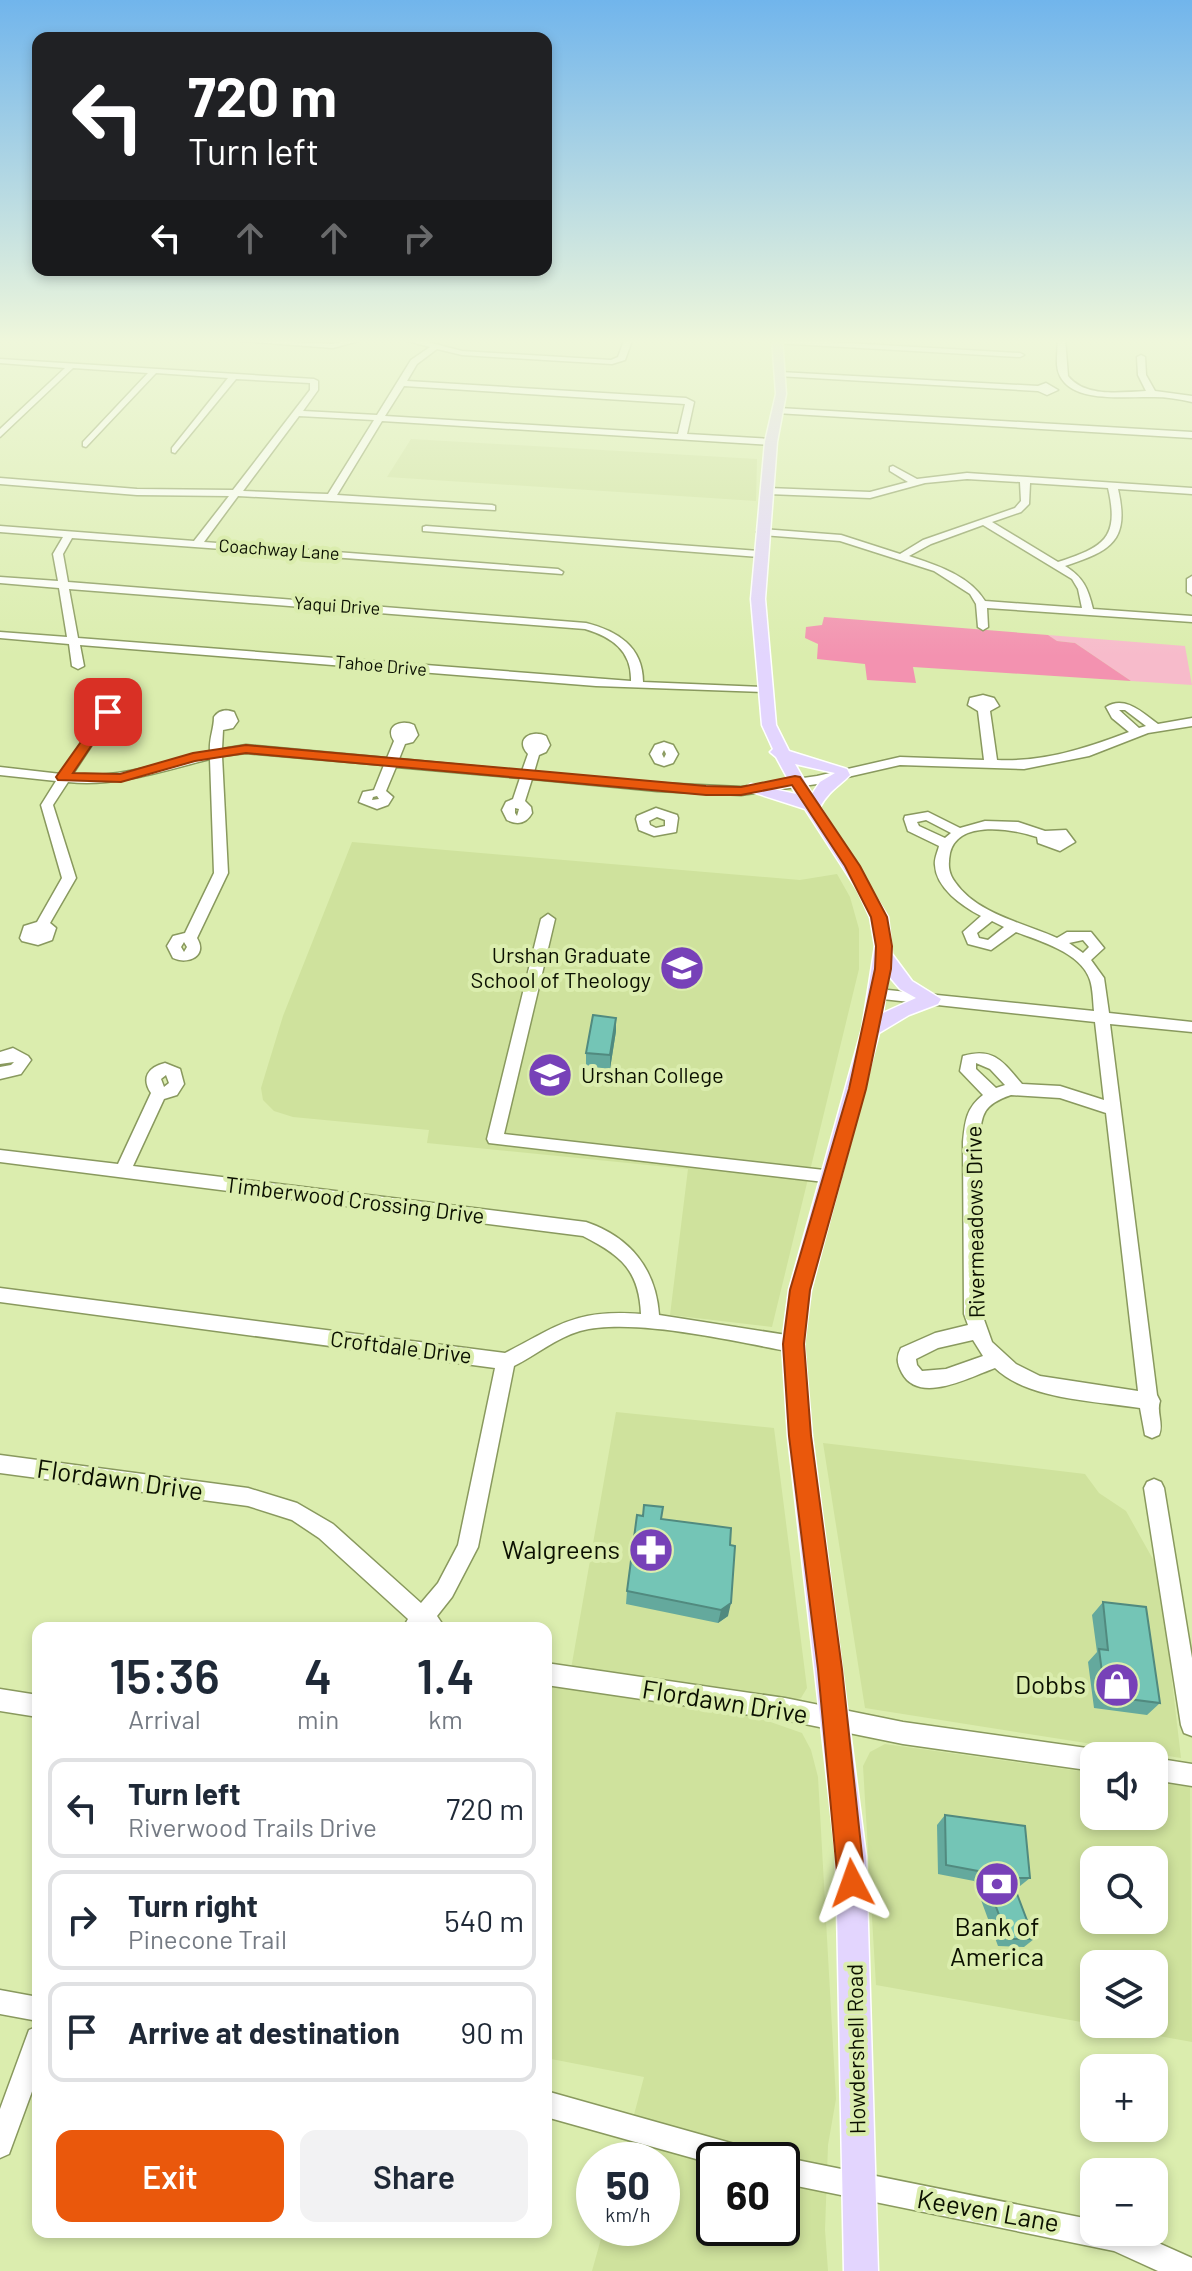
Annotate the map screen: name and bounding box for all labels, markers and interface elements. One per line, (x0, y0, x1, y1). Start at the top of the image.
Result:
text: 720 m (188, 61, 337, 128)
icon: left (56, 64, 160, 168)
text: Turn left (188, 129, 319, 172)
icon: left (144, 216, 188, 260)
icon: ahead (228, 216, 272, 260)
icon: ahead (312, 216, 356, 260)
icon: right (396, 216, 440, 260)
street label: Coachway Lane (218, 534, 340, 564)
street label: Yaqui Drive (293, 591, 381, 619)
street label: Tahoe Drive (334, 650, 428, 680)
pin (74, 678, 142, 746)
icon: arrive (86, 690, 130, 734)
place label: Urshan Graduate School of Theology (471, 941, 651, 992)
school or university icon: Urshan Graduate School of Theology (658, 944, 706, 992)
school or university icon: Urshan College (526, 1051, 574, 1099)
place label: Urshan College (581, 1061, 724, 1087)
street label: Rivermeadows Drive (959, 1126, 989, 1318)
street label: Timberwood Crossing Drive (224, 1170, 486, 1228)
street label: Croftdale Drive (329, 1324, 473, 1368)
street label: Flordawn Drive (35, 1452, 205, 1506)
pharmacy icon: Walgreens (627, 1526, 675, 1574)
place label: Walgreens (502, 1533, 620, 1564)
text: 15:36 (109, 1646, 220, 1704)
text: 4 (304, 1646, 332, 1704)
text: 1.4 (417, 1646, 475, 1704)
shop icon: Dobbs (1093, 1661, 1141, 1709)
place label: Dobbs (1015, 1668, 1086, 1699)
street label: Flordawn Drive (640, 1672, 810, 1729)
text: Arrival (128, 1703, 201, 1734)
text: min (297, 1703, 339, 1734)
text: km (428, 1703, 463, 1734)
map controls (1080, 1742, 1168, 2246)
button: sound (1080, 1742, 1168, 1830)
text: Turn left (128, 1775, 241, 1811)
icon: left (60, 1786, 104, 1830)
text: 720 m (446, 1790, 524, 1826)
text: Riverwood Trails Drive (128, 1811, 377, 1842)
position arrow (810, 1841, 894, 1925)
button: search (1080, 1846, 1168, 1934)
bank icon: Bank of America (973, 1860, 1021, 1908)
text: Turn right (128, 1887, 258, 1923)
icon: right (60, 1898, 104, 1942)
text: 540 m (444, 1902, 524, 1938)
place label: Bank of America (950, 1910, 1044, 1971)
text: Pinecone Trail (128, 1923, 287, 1954)
button: layers (1080, 1950, 1168, 2038)
street label: Howdershell Road (841, 1964, 869, 2134)
icon: arrive (60, 2010, 104, 2054)
text: Arrive at destination (128, 2014, 400, 2050)
text: 90 m (461, 2014, 524, 2050)
button: + (1080, 2054, 1168, 2142)
button: Exit (56, 2130, 284, 2222)
button: Share (300, 2130, 528, 2222)
speed limit sign: 60 (696, 2142, 800, 2246)
button: − (1080, 2158, 1168, 2246)
text: 50 (606, 2160, 650, 2208)
street label: Keeven Lane (915, 2182, 1062, 2237)
text: km/h (605, 2202, 651, 2226)

